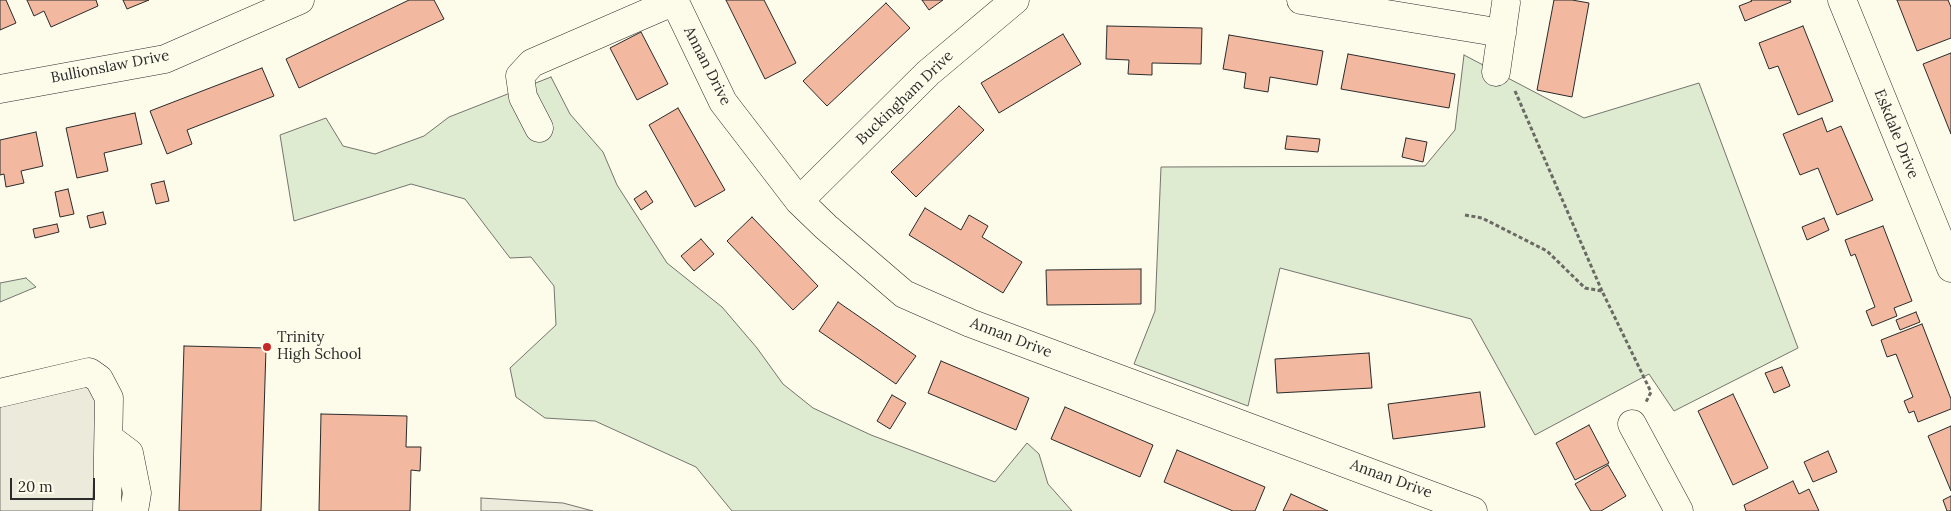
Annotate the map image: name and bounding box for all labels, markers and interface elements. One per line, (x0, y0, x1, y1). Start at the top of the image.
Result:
street label: Annan Drive (679, 24, 735, 108)
street label: Bullionslaw Drive (49, 47, 171, 87)
street label: Buckingham Drive (853, 47, 957, 149)
street label: Eskdale Drive (1870, 87, 1922, 181)
street label: Annan Drive (968, 314, 1054, 362)
place label: Trinity High School (277, 329, 361, 364)
marker: Trinity High School (261, 341, 273, 353)
street label: Annan Drive (1348, 456, 1434, 502)
scale bar (12, 468, 98, 500)
text: 20 m (18, 477, 53, 496)

